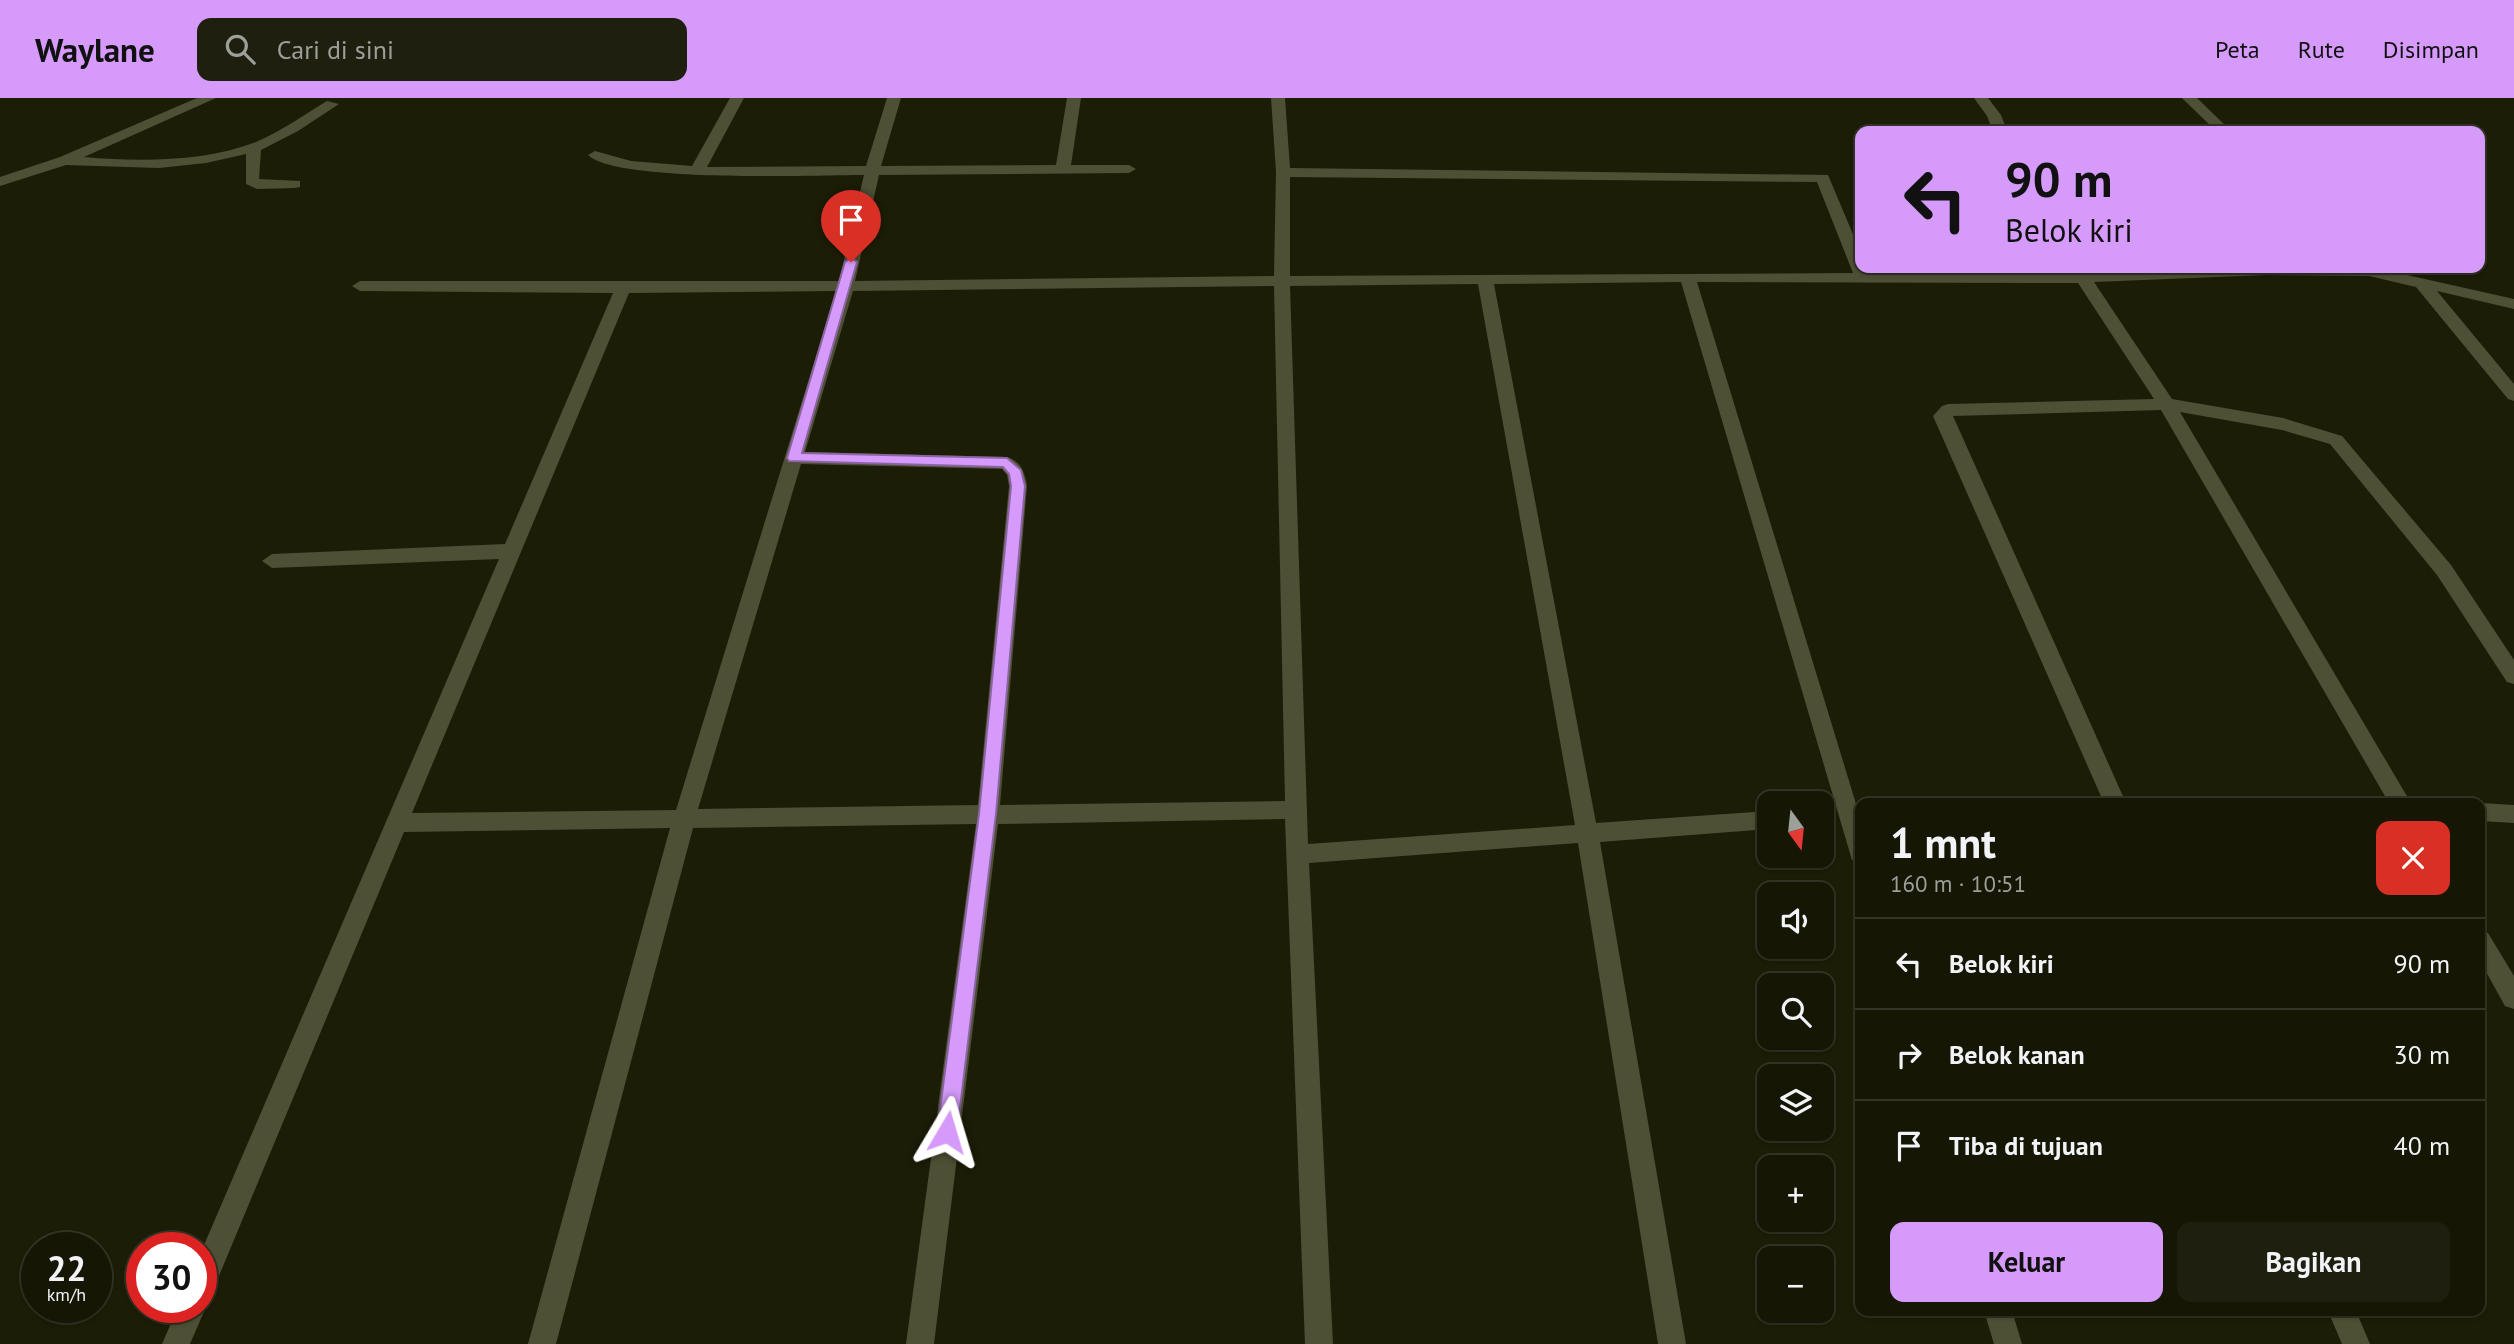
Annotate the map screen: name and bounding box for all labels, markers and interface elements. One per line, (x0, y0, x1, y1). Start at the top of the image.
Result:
search box (197, 18, 687, 81)
text: Waylane (35, 28, 155, 71)
icon: search (221, 30, 259, 68)
text: Cari di sini (277, 33, 394, 66)
text: Peta (2215, 34, 2260, 65)
text: Rute (2298, 34, 2345, 65)
text: Disimpan (2383, 34, 2479, 65)
text: 90 m (2005, 147, 2112, 211)
icon: left (1890, 154, 1981, 245)
pin (821, 190, 881, 262)
icon: arrive (832, 201, 870, 239)
text: Belok kiri (2005, 209, 2133, 251)
north arrow (1757, 791, 1834, 868)
map controls (1757, 791, 1834, 1323)
text: 1 mnt (1890, 815, 1996, 870)
button: close (2376, 821, 2450, 895)
text: 160 m · 10:51 (1890, 869, 2026, 898)
button: sound (1757, 882, 1834, 959)
icon: left (1890, 945, 1928, 983)
text: Belok kiri (1949, 947, 2054, 980)
text: 90 m (2394, 947, 2450, 980)
button: search (1757, 973, 1834, 1050)
icon: right (1890, 1036, 1928, 1074)
text: Belok kanan (1949, 1038, 2085, 1071)
text: 30 m (2394, 1038, 2450, 1071)
button: layers (1757, 1064, 1834, 1141)
position arrow (910, 1095, 984, 1169)
icon: arrive (1890, 1127, 1928, 1165)
text: Tiba di tujuan (1949, 1129, 2103, 1162)
text: 40 m (2394, 1129, 2450, 1162)
button: + (1757, 1155, 1834, 1232)
button: Keluar (1890, 1222, 2163, 1302)
button: Bagikan (2177, 1222, 2450, 1302)
speed limit sign: 30 (126, 1232, 217, 1323)
text: 22 (47, 1245, 86, 1291)
button: − (1757, 1246, 1834, 1323)
text: km/h (47, 1283, 86, 1306)

